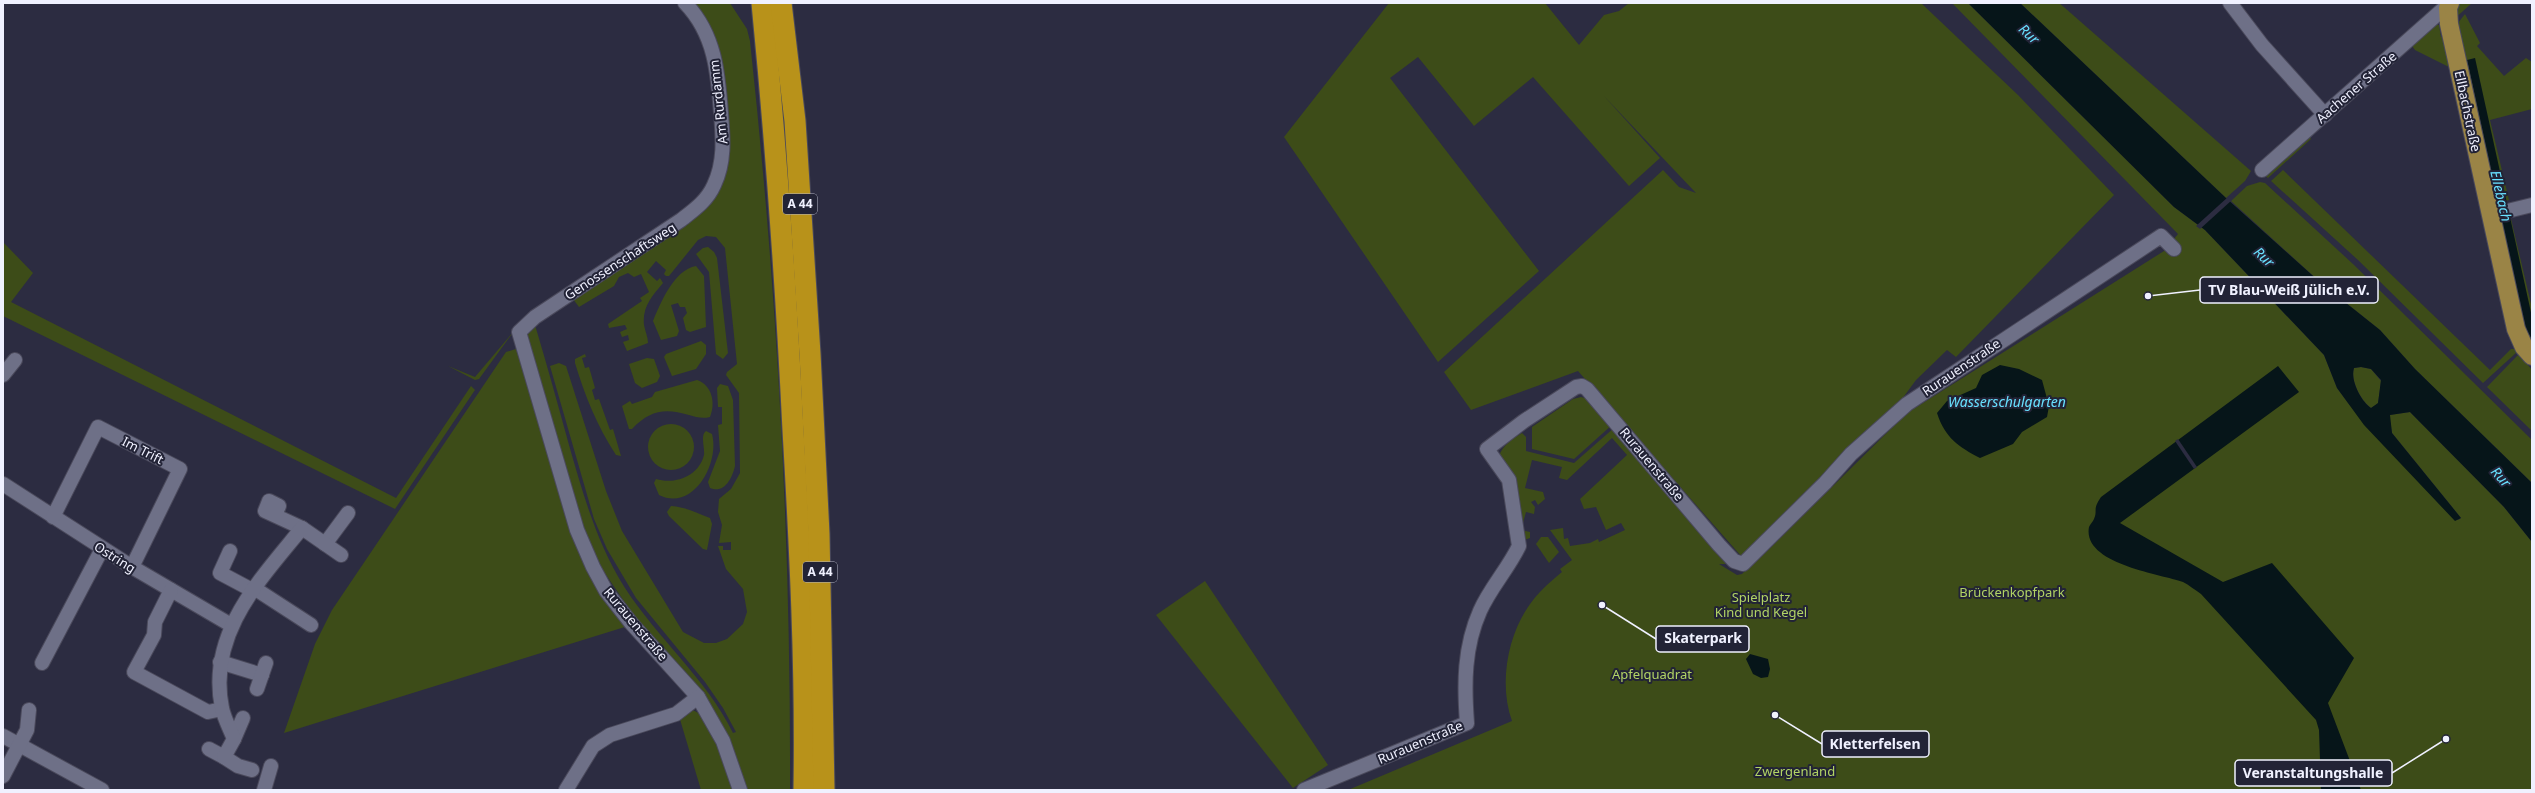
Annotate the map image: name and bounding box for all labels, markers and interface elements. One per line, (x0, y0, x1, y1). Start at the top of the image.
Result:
water label: Rur (2015, 19, 2044, 48)
street label: Aachener Straße (2312, 47, 2400, 127)
street label: Am Rurdamm (705, 59, 731, 145)
street label: Ellbachstraße (2451, 69, 2485, 153)
water label: Ellebach (2486, 168, 2517, 223)
road number: A 44 (783, 194, 817, 214)
street label: Genossenschaftsweg (561, 218, 679, 304)
water label: Rur (2250, 242, 2279, 271)
callout: TV Blau-Weiß Jülich e.V. (2200, 277, 2378, 303)
text: TV Blau-Weiß Jülich e.V. (2208, 280, 2370, 299)
street label: Rurauenstraße (1918, 334, 2004, 400)
water label: Wasserschulgarten (1948, 392, 2066, 411)
street label: Rurauenstraße (1616, 423, 1688, 505)
street label: Im Trift (119, 432, 167, 468)
water label: Rur (2487, 462, 2516, 491)
street label: Ostring (91, 537, 139, 577)
road number: A 44 (803, 562, 837, 582)
street label: Rurauenstraße (600, 583, 672, 665)
park label: Brückenkopfpark (1959, 583, 2065, 601)
park label: Spielplatz Kind und Kegel (1715, 588, 1807, 621)
callout: Skaterpark (1656, 626, 1749, 652)
text: Skaterpark (1664, 628, 1742, 647)
park label: Apfelquadrat (1612, 665, 1692, 683)
street label: Rurauenstraße (1375, 716, 1465, 768)
callout: Kletterfelsen (1822, 731, 1929, 757)
text: Kletterfelsen (1829, 734, 1921, 753)
callout: Veranstaltungshalle (2235, 760, 2392, 786)
park label: Zwergenland (1755, 762, 1835, 780)
text: Veranstaltungshalle (2243, 763, 2383, 782)

